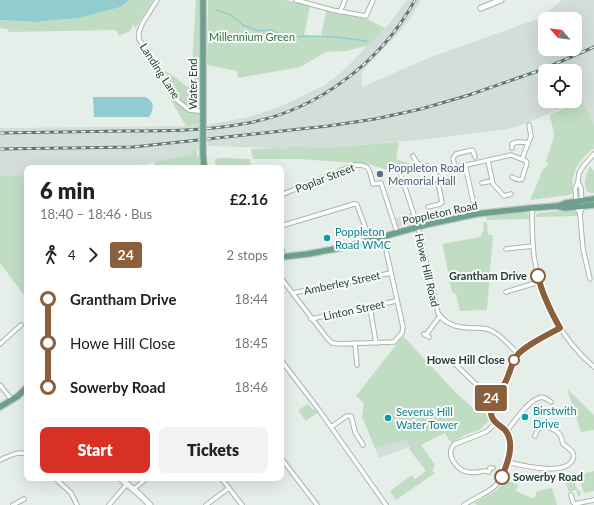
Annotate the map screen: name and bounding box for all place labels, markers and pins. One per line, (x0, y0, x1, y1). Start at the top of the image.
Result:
place label: Poppleton Road Memorial Hall (388, 161, 465, 187)
marker: Poppleton Road Memorial Hall (375, 169, 385, 179)
place label: Poppleton Road WMC (335, 225, 392, 251)
marker: Poppleton Road WMC (322, 233, 332, 243)
marker: Grantham Drive (530, 268, 546, 284)
place label: Grantham Drive (449, 269, 527, 282)
place label: Howe Hill Close (427, 353, 505, 366)
marker: Howe Hill Close (508, 354, 520, 366)
place label: Birstwith Drive (533, 404, 577, 430)
place label: Severus Hill Water Tower (396, 405, 458, 431)
marker: Birstwith Drive (520, 412, 530, 422)
marker: Severus Hill Water Tower (383, 413, 393, 423)
marker: Sowerby Road (494, 469, 510, 485)
place label: Sowerby Road (513, 470, 583, 483)

